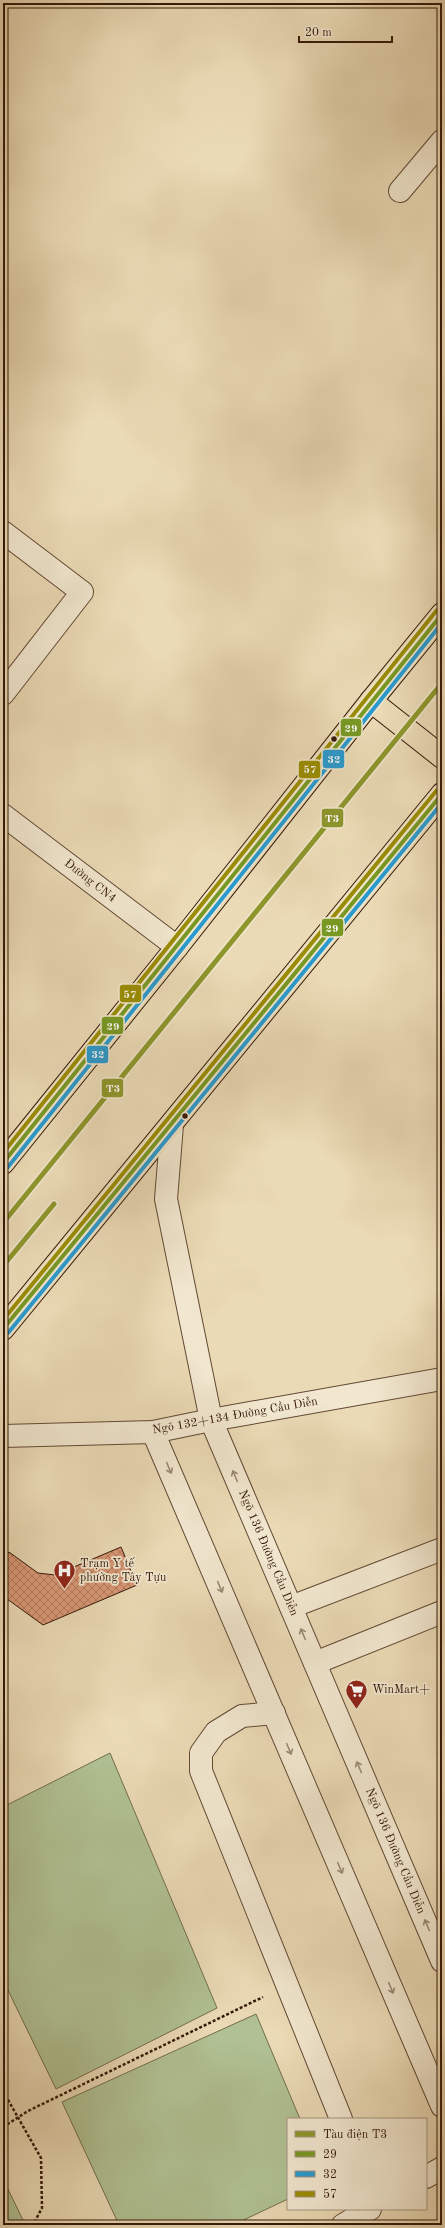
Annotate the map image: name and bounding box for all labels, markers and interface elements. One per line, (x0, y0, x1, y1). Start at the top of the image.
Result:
scale bar (299, 18, 392, 44)
text: 20 m (305, 27, 332, 39)
line badge: 29 (340, 718, 362, 737)
text: 29 (345, 724, 357, 735)
unlabelled marker (329, 734, 339, 744)
line badge: 32 (322, 749, 345, 769)
text: 32 (328, 755, 340, 766)
line badge: 57 (298, 760, 321, 779)
text: 57 (304, 765, 316, 776)
line badge: T3 (321, 808, 344, 828)
text: T3 (325, 814, 339, 825)
street label: Đường CN4 (62, 857, 118, 905)
line badge: 29 (321, 918, 344, 937)
text: 29 (326, 924, 338, 935)
line badge: 57 (119, 984, 142, 1003)
text: 57 (124, 990, 136, 1001)
line badge: 29 (101, 1016, 124, 1035)
text: 29 (107, 1022, 119, 1033)
line badge: 32 (86, 1045, 109, 1064)
text: 32 (92, 1050, 104, 1061)
line badge: T3 (101, 1078, 124, 1098)
text: T3 (106, 1084, 120, 1095)
unlabelled marker (180, 1111, 190, 1121)
street label: Ngõ 132+134 Đường Cầu Diễn (151, 1393, 319, 1436)
one-way arrow (166, 1461, 173, 1473)
one-way arrow (231, 1471, 239, 1483)
street label: Ngõ 136 Đường Cầu Diễn (236, 1488, 302, 1618)
place label: Trạm Y tế phường Tây Tựu (80, 1557, 167, 1584)
hospital icon: Trạm Y tế phường Tây Tựu (51, 1558, 77, 1591)
one-way arrow (217, 1581, 224, 1593)
one-way arrow (298, 1629, 306, 1641)
supermarket icon: WinMart+ (344, 1677, 370, 1710)
place label: WinMart+ (372, 1684, 430, 1696)
one-way arrow (286, 1742, 293, 1754)
one-way arrow (355, 1761, 363, 1773)
street label: Ngõ 136 Đường Cầu Diễn (363, 1786, 429, 1916)
one-way arrow (337, 1862, 344, 1874)
one-way arrow (422, 1920, 430, 1932)
one-way arrow (388, 1982, 396, 1994)
legend (287, 2118, 427, 2210)
text: Tàu điện T3 (323, 2129, 387, 2141)
text: 29 (323, 2149, 337, 2161)
text: 32 (323, 2169, 337, 2181)
text: 57 (323, 2188, 337, 2201)

